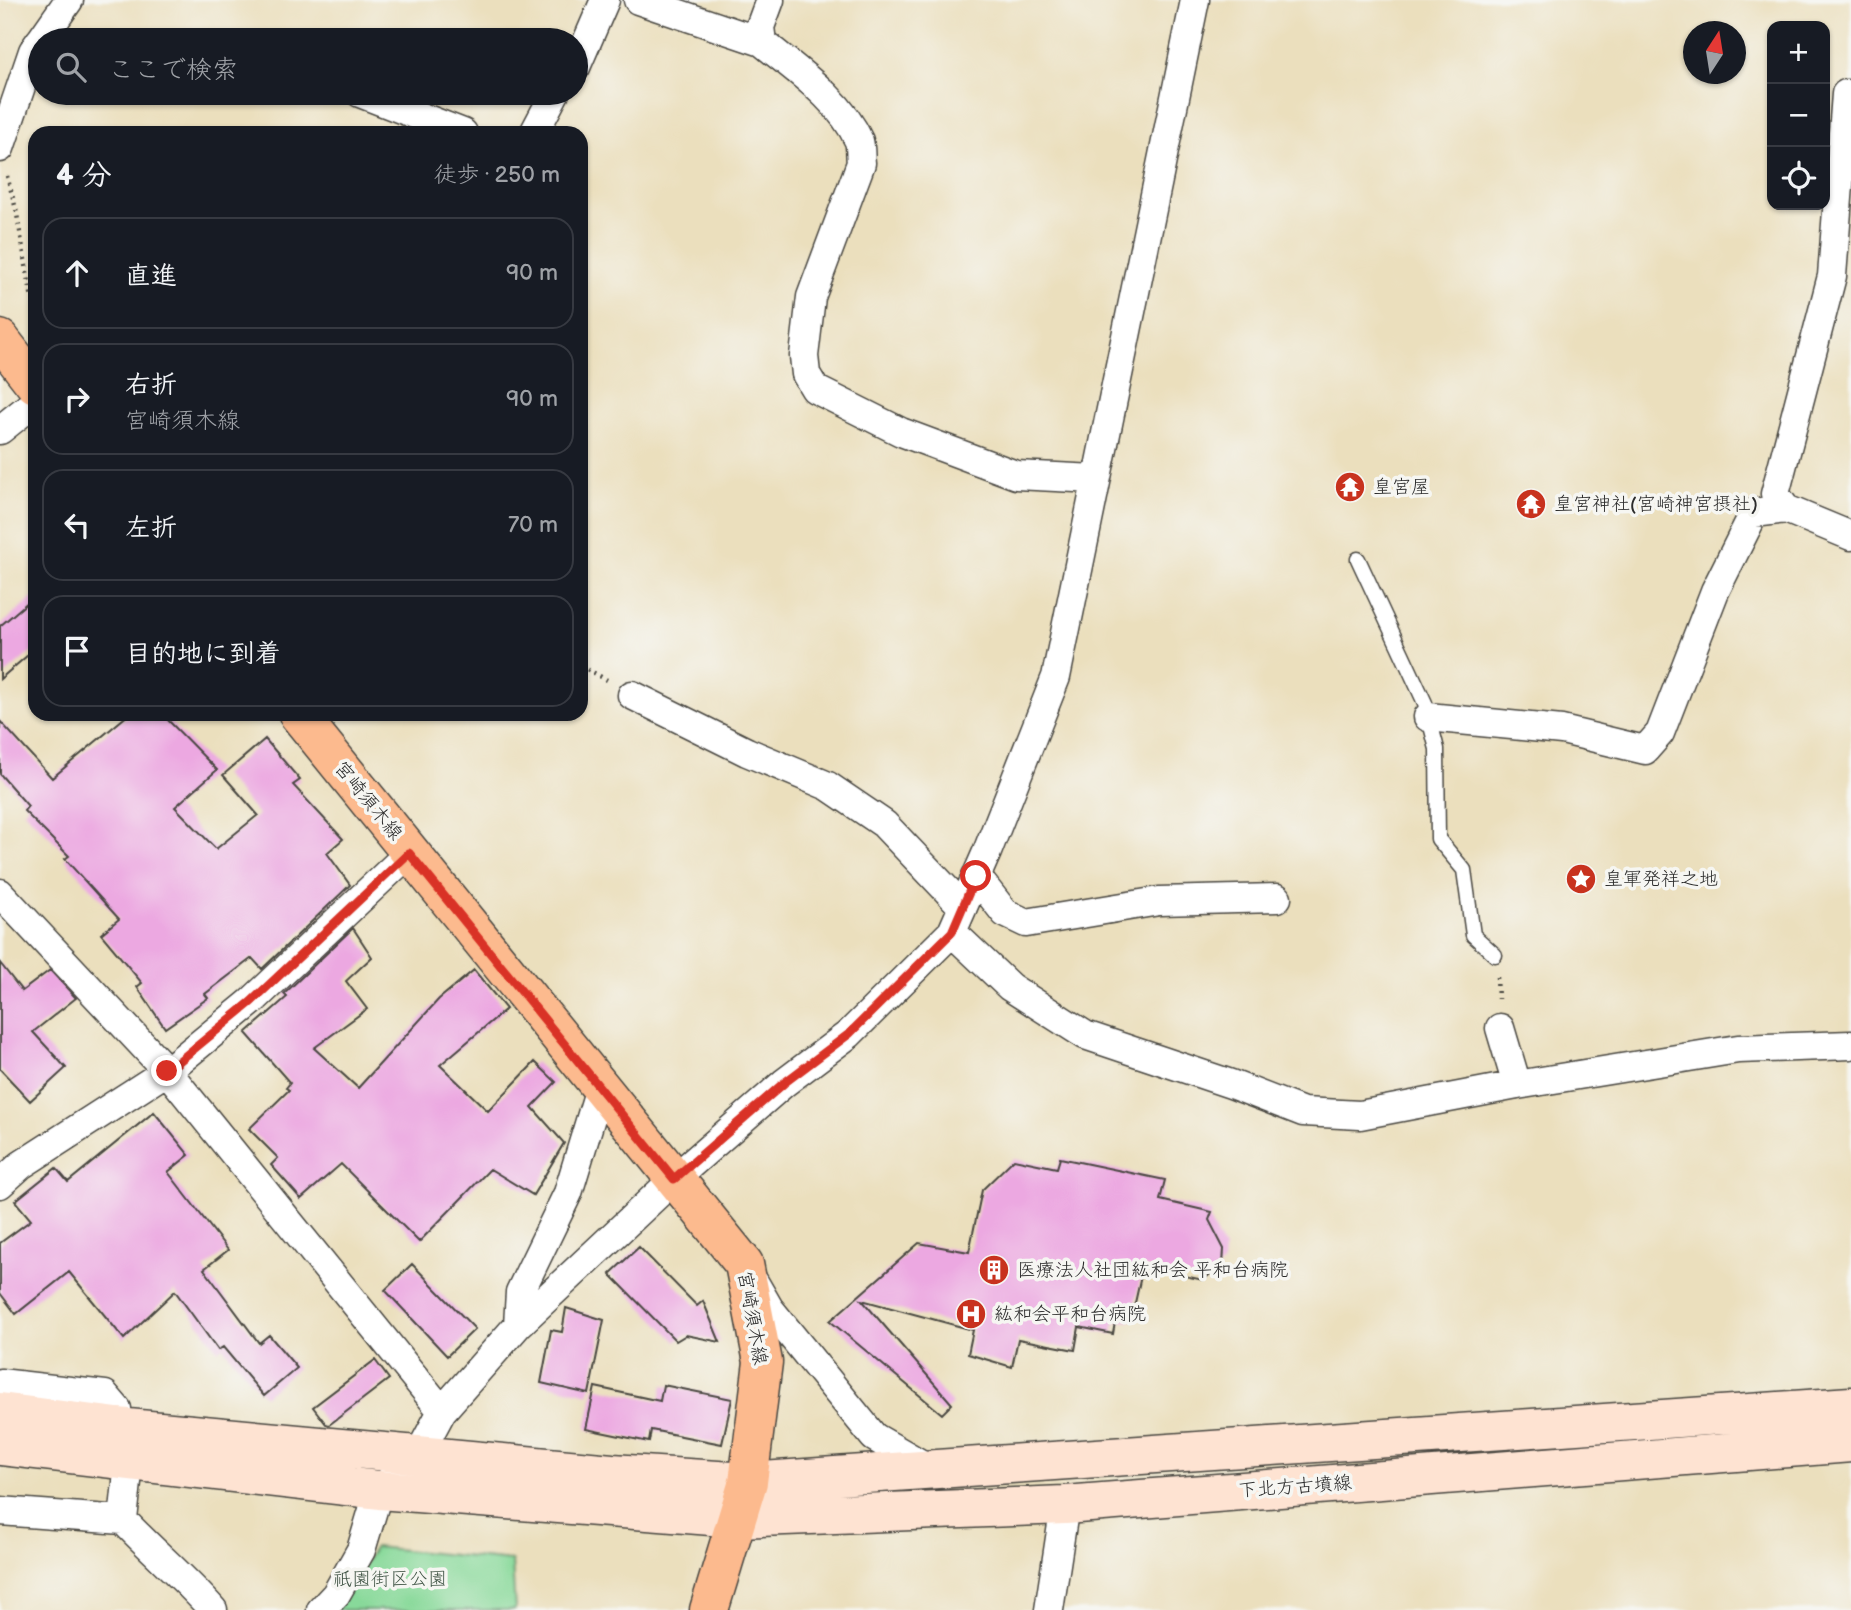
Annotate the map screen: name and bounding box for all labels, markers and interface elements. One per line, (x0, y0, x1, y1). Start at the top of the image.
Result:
north arrow (1683, 21, 1746, 84)
map controls (1767, 21, 1830, 210)
button: + (1767, 21, 1830, 84)
search box (28, 28, 588, 105)
icon: search (52, 48, 90, 86)
text: ここで検索 (108, 55, 238, 86)
button: − (1767, 84, 1830, 147)
button: locate (1767, 147, 1830, 210)
text: 4 分 (56, 158, 112, 194)
text: 徒歩 · 250 m (433, 161, 560, 189)
icon: ahead (58, 254, 96, 292)
text: 90 m (506, 259, 558, 287)
text: 直進 (125, 261, 177, 292)
text: 右折 (125, 370, 177, 401)
icon: right (58, 380, 96, 418)
text: 90 m (506, 385, 558, 413)
text: 宮崎須木線 (125, 407, 240, 435)
temple icon: 皇宮屋 (1333, 470, 1367, 504)
place label: 皇宮屋 (1373, 476, 1430, 499)
temple icon: 皇宮神社(宮崎神宮摂社) (1514, 487, 1548, 521)
place label: 皇宮神社(宮崎神宮摂社) (1554, 493, 1758, 516)
icon: left (58, 506, 96, 544)
text: 70 m (508, 511, 558, 539)
text: 左折 (125, 513, 177, 544)
icon: arrive (58, 632, 96, 670)
text: 目的地に到着 (125, 639, 281, 670)
street label: 宮崎須木線 (329, 757, 407, 845)
route start (960, 860, 991, 891)
place icon: 皇軍発祥之地 (1564, 862, 1598, 896)
place label: 皇軍発祥之地 (1604, 868, 1718, 891)
route end (151, 1055, 182, 1086)
building icon: 医療法人社団紘和会 平和台病院 (977, 1253, 1011, 1287)
place label: 医療法人社団紘和会 平和台病院 (1017, 1259, 1288, 1282)
street label: 宮崎須木線 (732, 1269, 772, 1367)
hospital icon: 紘和会平和台病院 (954, 1297, 988, 1331)
place label: 紘和会平和台病院 (994, 1303, 1146, 1326)
street label: 下北方古墳線 (1237, 1472, 1353, 1502)
park label: 祇園街区公園 (333, 1568, 447, 1591)

